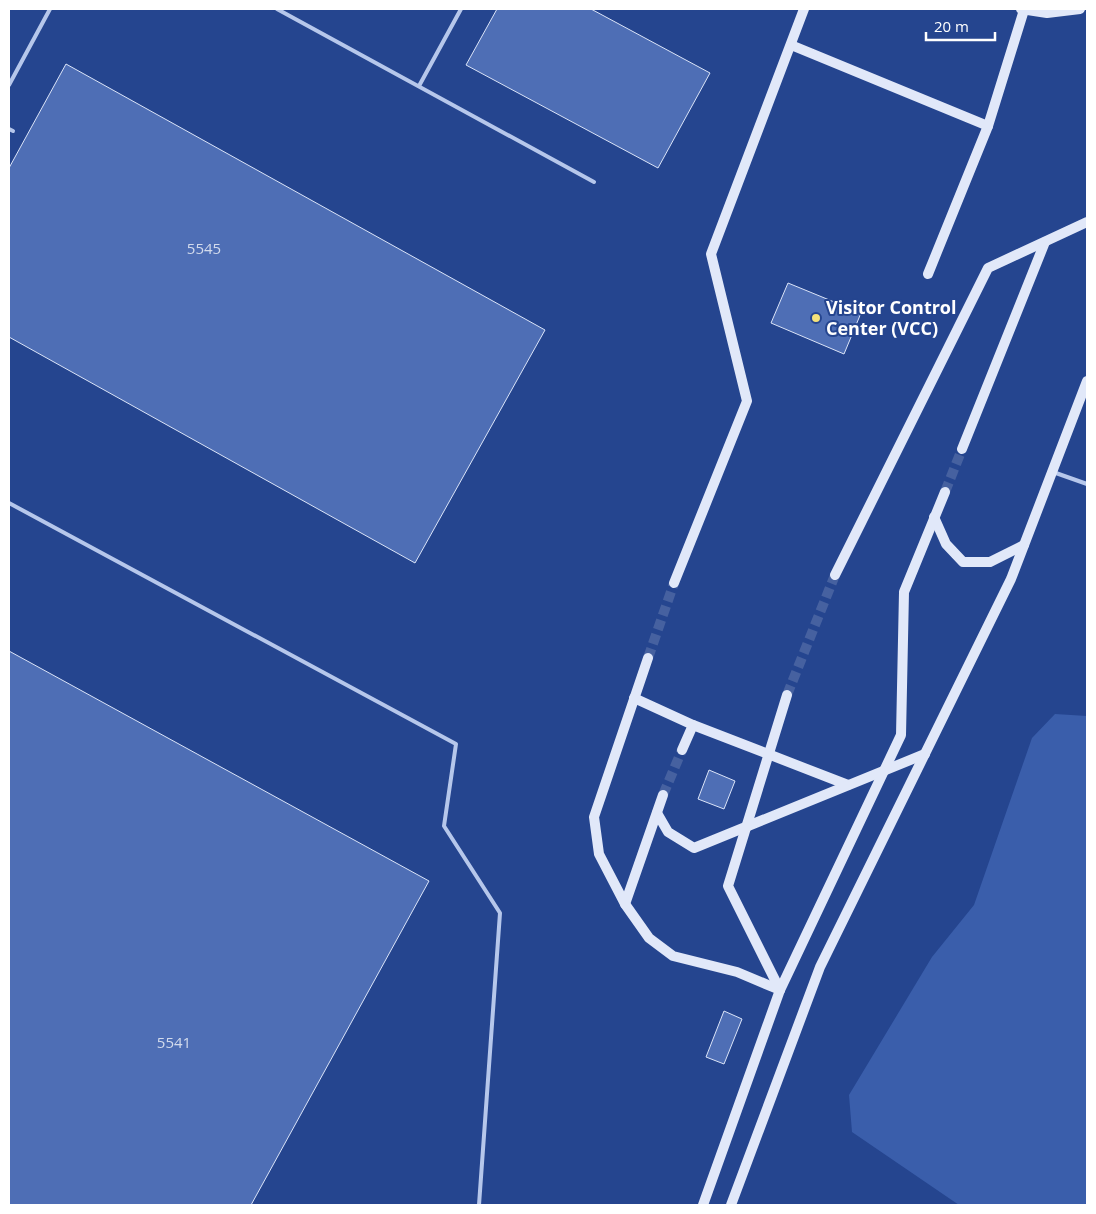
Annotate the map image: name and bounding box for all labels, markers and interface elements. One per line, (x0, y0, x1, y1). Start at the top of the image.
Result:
scale bar (926, 10, 995, 42)
text: 20 m (934, 16, 969, 36)
house number: 5545 (187, 238, 221, 258)
place label: Visitor Control Center (VCC) (826, 295, 957, 340)
marker: Visitor Control Center (VCC) (810, 312, 822, 324)
house number: 5541 (157, 1032, 191, 1052)

